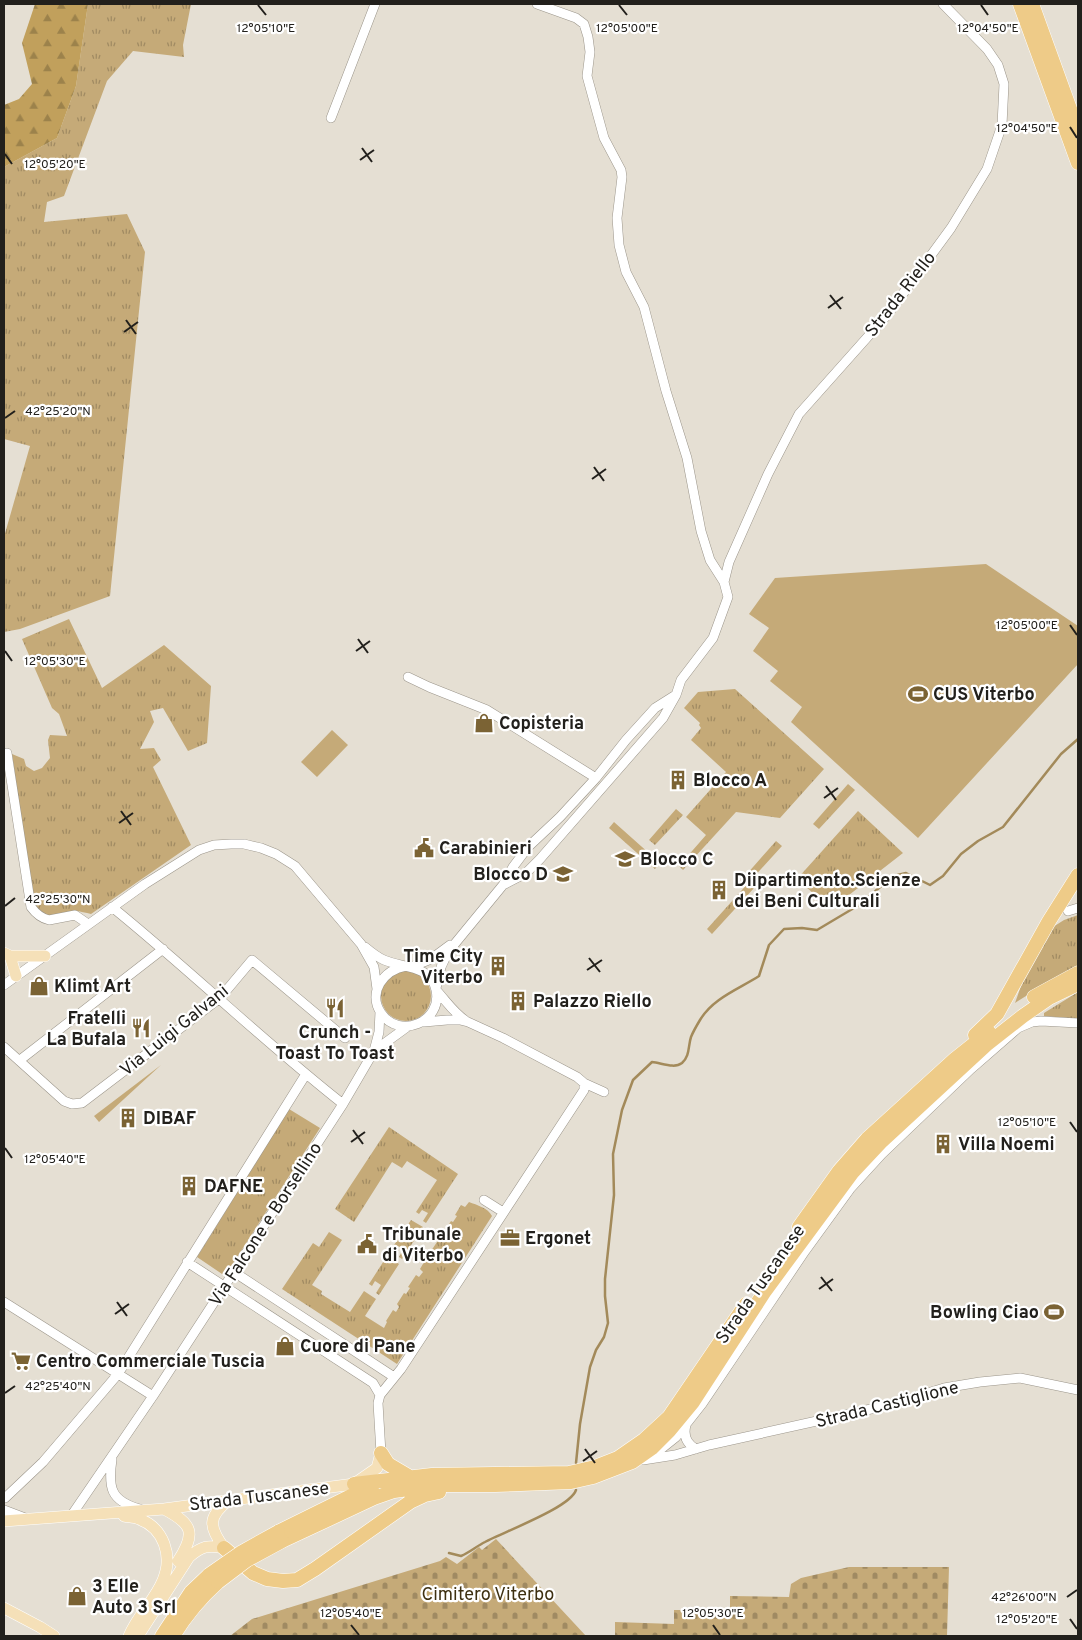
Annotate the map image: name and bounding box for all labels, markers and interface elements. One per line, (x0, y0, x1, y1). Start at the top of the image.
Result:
text: 12°05'10"E (237, 21, 295, 37)
text: 12°05'00"E (596, 21, 658, 37)
text: 12°04'50"E (957, 21, 1019, 37)
text: 12°04'50"E (996, 121, 1058, 137)
text: 12°05'20"E (24, 157, 86, 173)
street label: Strada Riello (861, 247, 942, 342)
text: 42°25'20"N (25, 404, 91, 420)
text: 12°05'00"E (996, 618, 1058, 634)
text: 12°05'30"E (24, 654, 86, 670)
sports icon: CUS Viterbo (907, 683, 929, 705)
place label: CUS Viterbo (933, 684, 1035, 707)
shop icon: Copisteria (473, 712, 495, 734)
place label: Copisteria (499, 713, 584, 736)
building icon: Blocco A (667, 769, 689, 791)
place label: Blocco A (693, 770, 767, 793)
public building icon: Carabinieri (413, 837, 435, 859)
place label: Carabinieri (439, 838, 532, 861)
school or university icon: Blocco C (614, 848, 636, 870)
place label: Blocco C (640, 849, 714, 872)
school or university icon: Blocco D (552, 863, 574, 885)
place label: Blocco D (473, 864, 548, 887)
place label: Diipartimento.Scienze dei Beni Culturali (734, 870, 921, 914)
building icon: Diipartimento.Scienze dei Beni Culturali (708, 879, 730, 901)
text: 42°25'30"N (25, 892, 91, 908)
place label: Time City Viterbo (403, 946, 483, 990)
building icon: Time City Viterbo (487, 955, 509, 977)
shop icon: Klimt Art (28, 975, 50, 997)
place label: Klimt Art (54, 976, 131, 999)
street label: Via Luigi Galvani (116, 980, 234, 1082)
building icon: Palazzo Riello (507, 990, 529, 1012)
place label: Palazzo Riello (533, 991, 652, 1014)
restaurant icon: Crunch - Toast To Toast (324, 997, 346, 1019)
place label: Fratelli La Bufala (46, 1008, 126, 1052)
restaurant icon: Fratelli La Bufala (130, 1017, 152, 1039)
place label: Crunch - Toast To Toast (275, 1022, 395, 1066)
building icon: DIBAF (117, 1107, 139, 1129)
place label: DIBAF (143, 1108, 196, 1131)
text: 12°05'10"E (998, 1115, 1056, 1131)
building icon: Villa Noemi (932, 1133, 954, 1155)
place label: Villa Noemi (958, 1134, 1055, 1157)
street label: Via Falcone e Borsellino (205, 1138, 328, 1311)
text: 12°05'40"E (24, 1152, 86, 1168)
building icon: DAFNE (178, 1175, 200, 1197)
place label: DAFNE (204, 1176, 263, 1199)
street label: Strada Tuscanese (711, 1221, 811, 1349)
place label: Tribunale di Viterbo (382, 1224, 464, 1268)
office icon: Ergonet (499, 1227, 521, 1249)
place label: Ergonet (525, 1228, 591, 1251)
public building icon: Tribunale di Viterbo (356, 1233, 378, 1255)
sports icon: Bowling Ciao (1043, 1301, 1065, 1323)
place label: Bowling Ciao (930, 1302, 1039, 1325)
shop icon: Cuore di Pane (274, 1335, 296, 1357)
place label: Cuore di Pane (300, 1336, 416, 1359)
supermarket icon: Centro Commerciale Tuscia (10, 1350, 32, 1372)
place label: Centro Commerciale Tuscia (36, 1351, 265, 1374)
street label: Strada Castiglione (813, 1377, 961, 1434)
text: 42°25'40"N (25, 1379, 91, 1395)
street label: Strada Tuscanese (188, 1477, 330, 1517)
place label: 3 Elle Auto 3 Srl (92, 1576, 176, 1620)
park label: Cimitero Viterbo (422, 1584, 554, 1607)
shop icon: 3 Elle Auto 3 Srl (66, 1585, 88, 1607)
text: 42°26'00"N (991, 1590, 1057, 1606)
text: 12°05'40"E (320, 1606, 382, 1622)
text: 12°05'30"E (682, 1606, 744, 1622)
text: 12°05'20"E (996, 1612, 1058, 1628)

